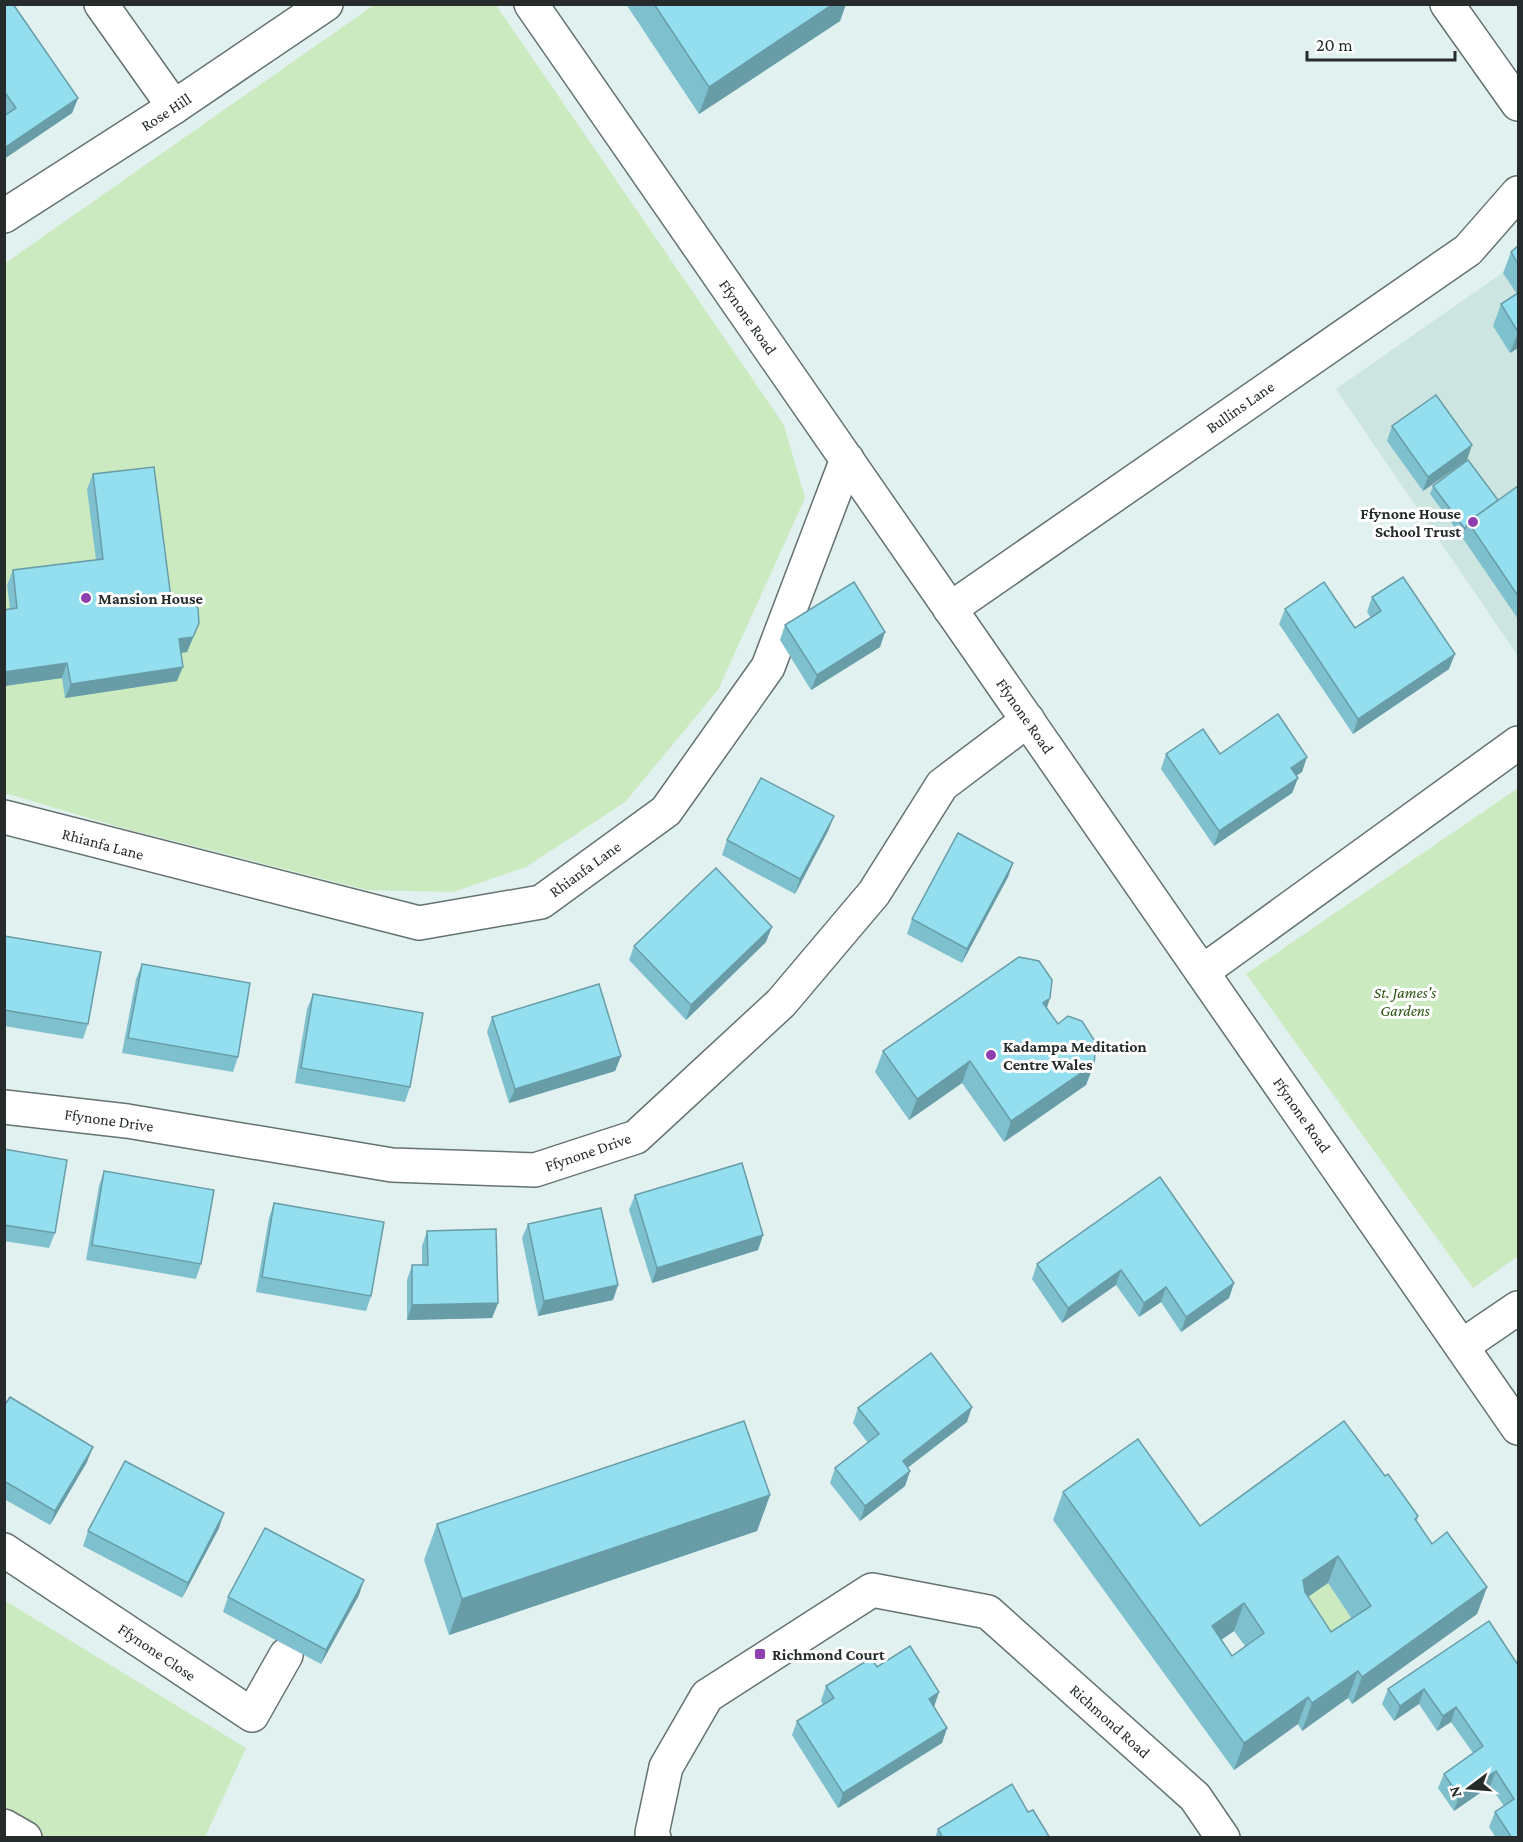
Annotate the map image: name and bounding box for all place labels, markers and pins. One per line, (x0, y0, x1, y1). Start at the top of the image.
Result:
place label: Ffynone House School Trust (1360, 505, 1462, 540)
marker: Ffynone House School Trust (1466, 515, 1480, 529)
place label: Mansion House (98, 590, 204, 607)
marker: Mansion House (79, 591, 93, 605)
place label: Kadampa Meditation Centre Wales (1003, 1038, 1147, 1073)
marker: Kadampa Meditation Centre Wales (984, 1048, 998, 1062)
place label: Richmond Court (772, 1646, 885, 1663)
marker: Richmond Court (753, 1647, 767, 1661)

